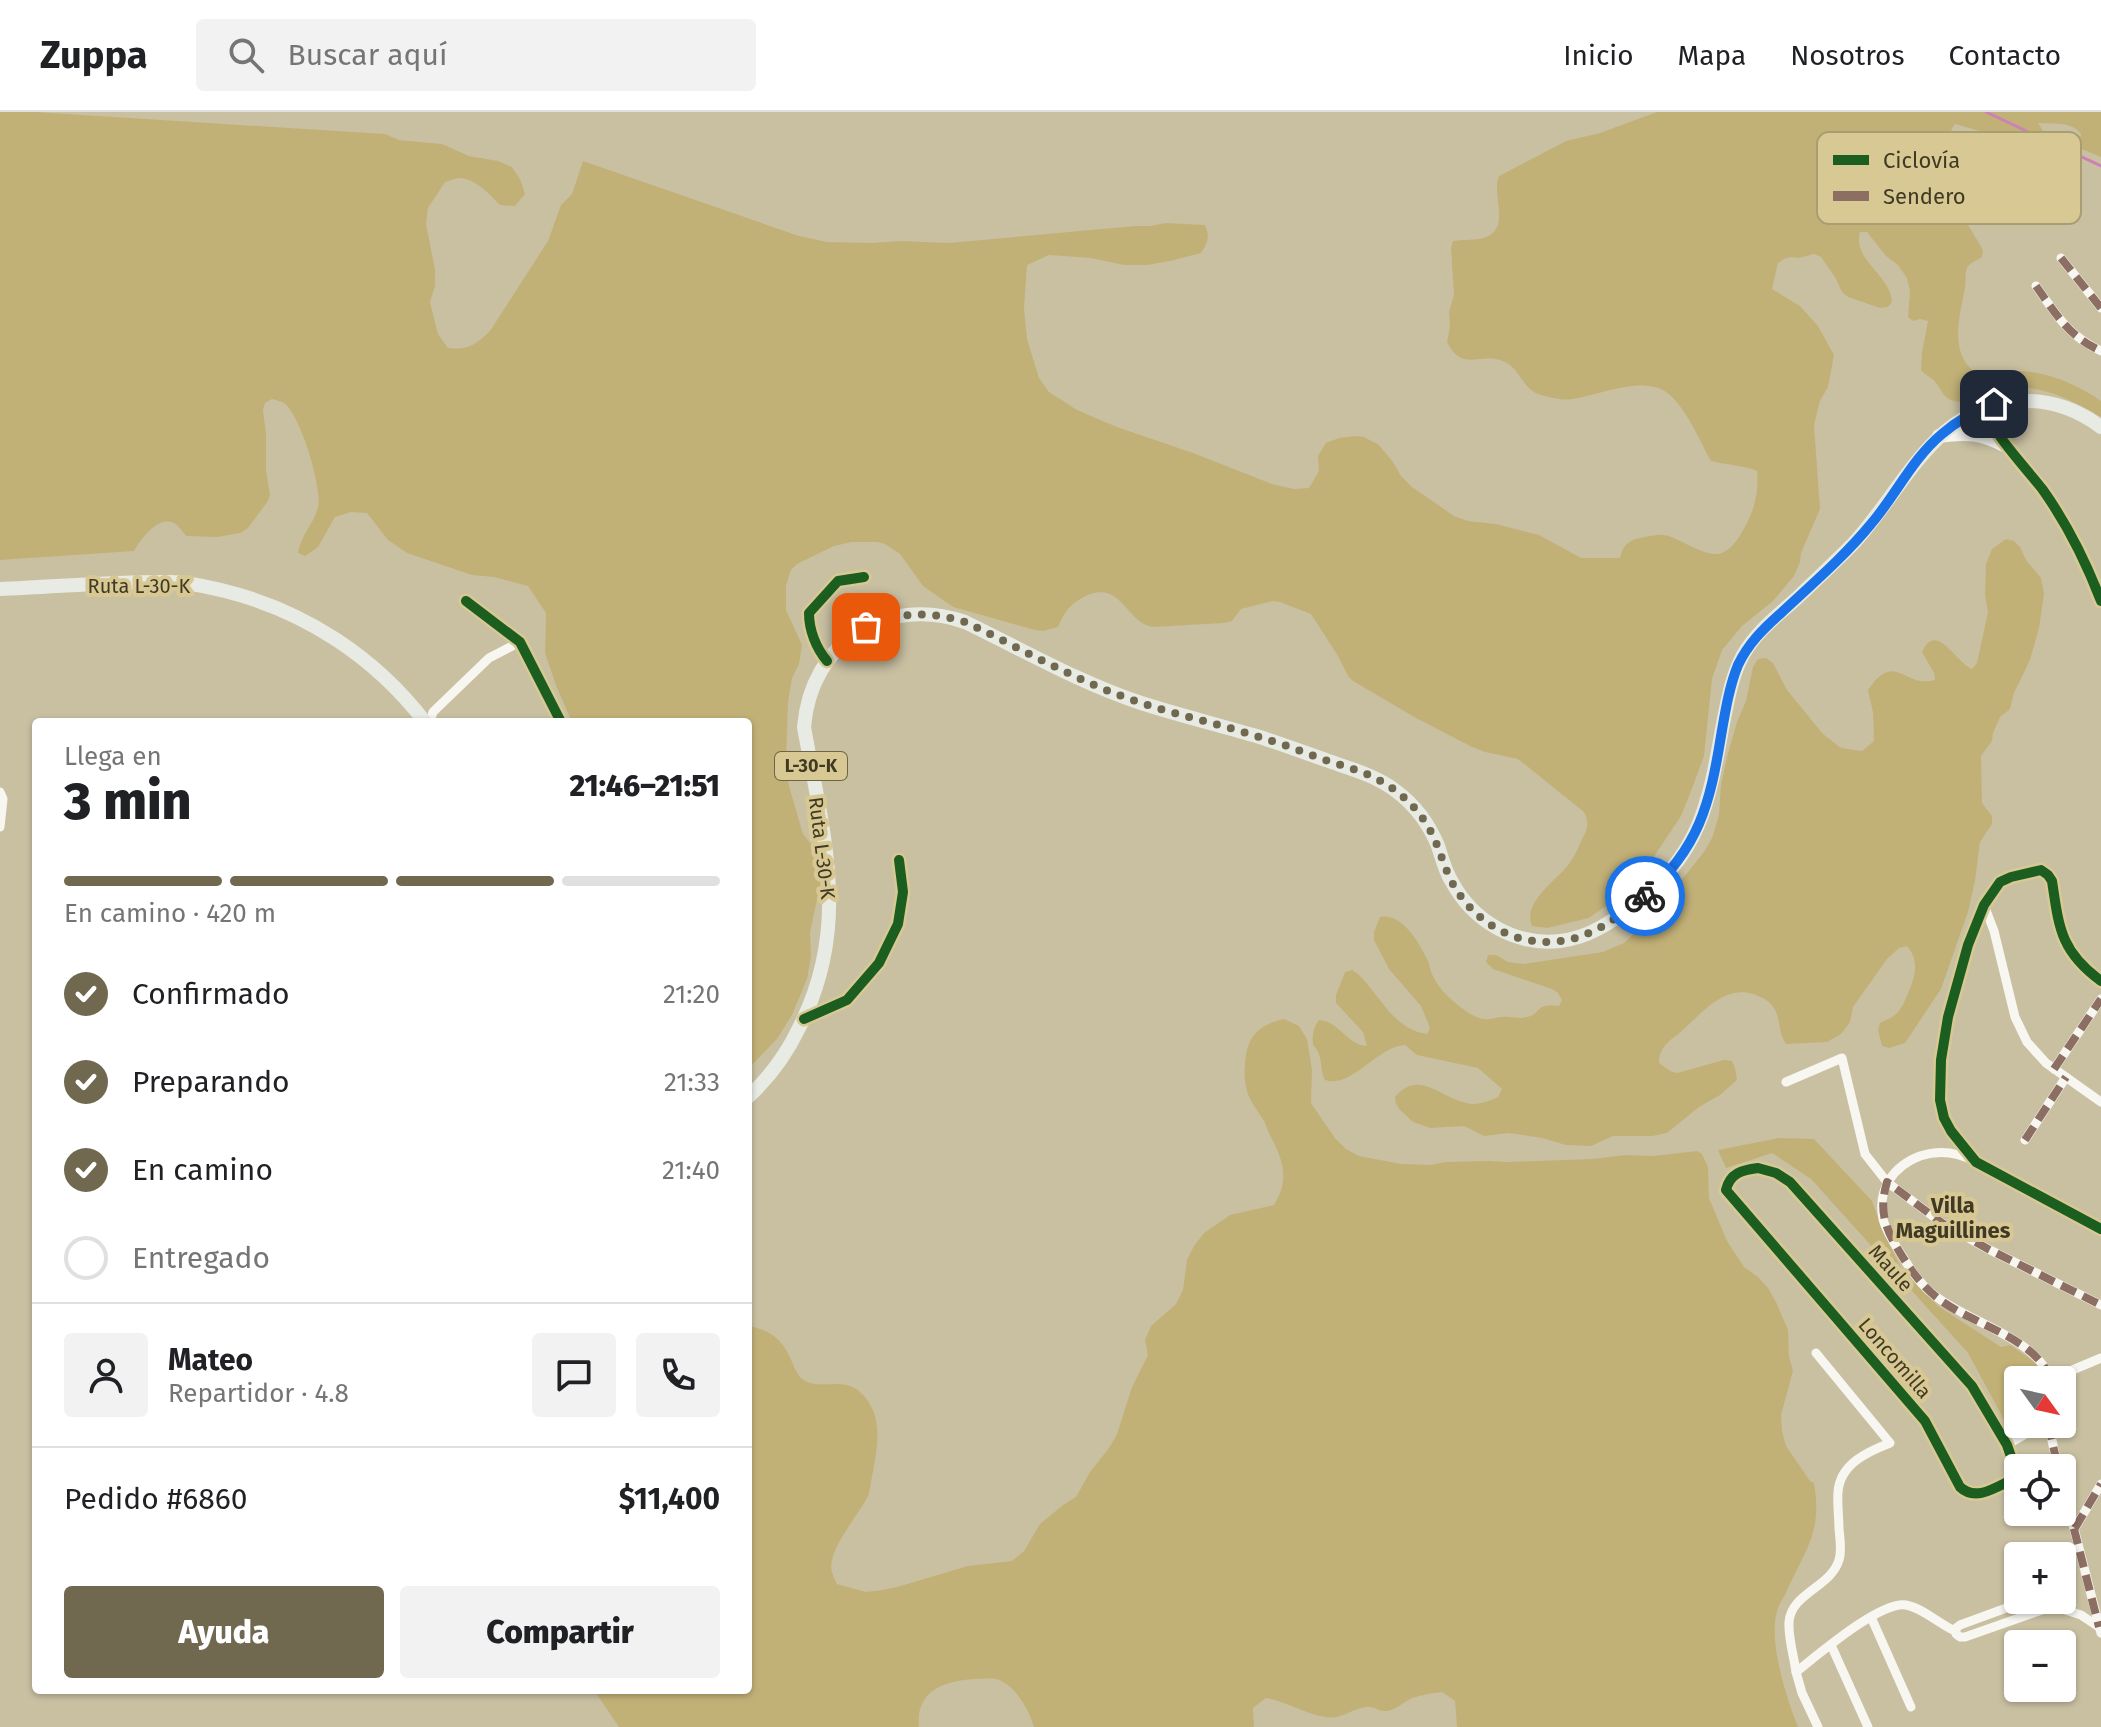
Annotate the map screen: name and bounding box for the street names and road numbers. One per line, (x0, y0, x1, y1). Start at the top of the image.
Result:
street label: Ruta L-30-K (88, 574, 191, 598)
road number: L-30-K (775, 752, 847, 780)
street label: Ruta L-30-K (804, 796, 840, 901)
street label: Maule (1864, 1240, 1918, 1296)
street label: Loncomilla (1853, 1313, 1937, 1403)

